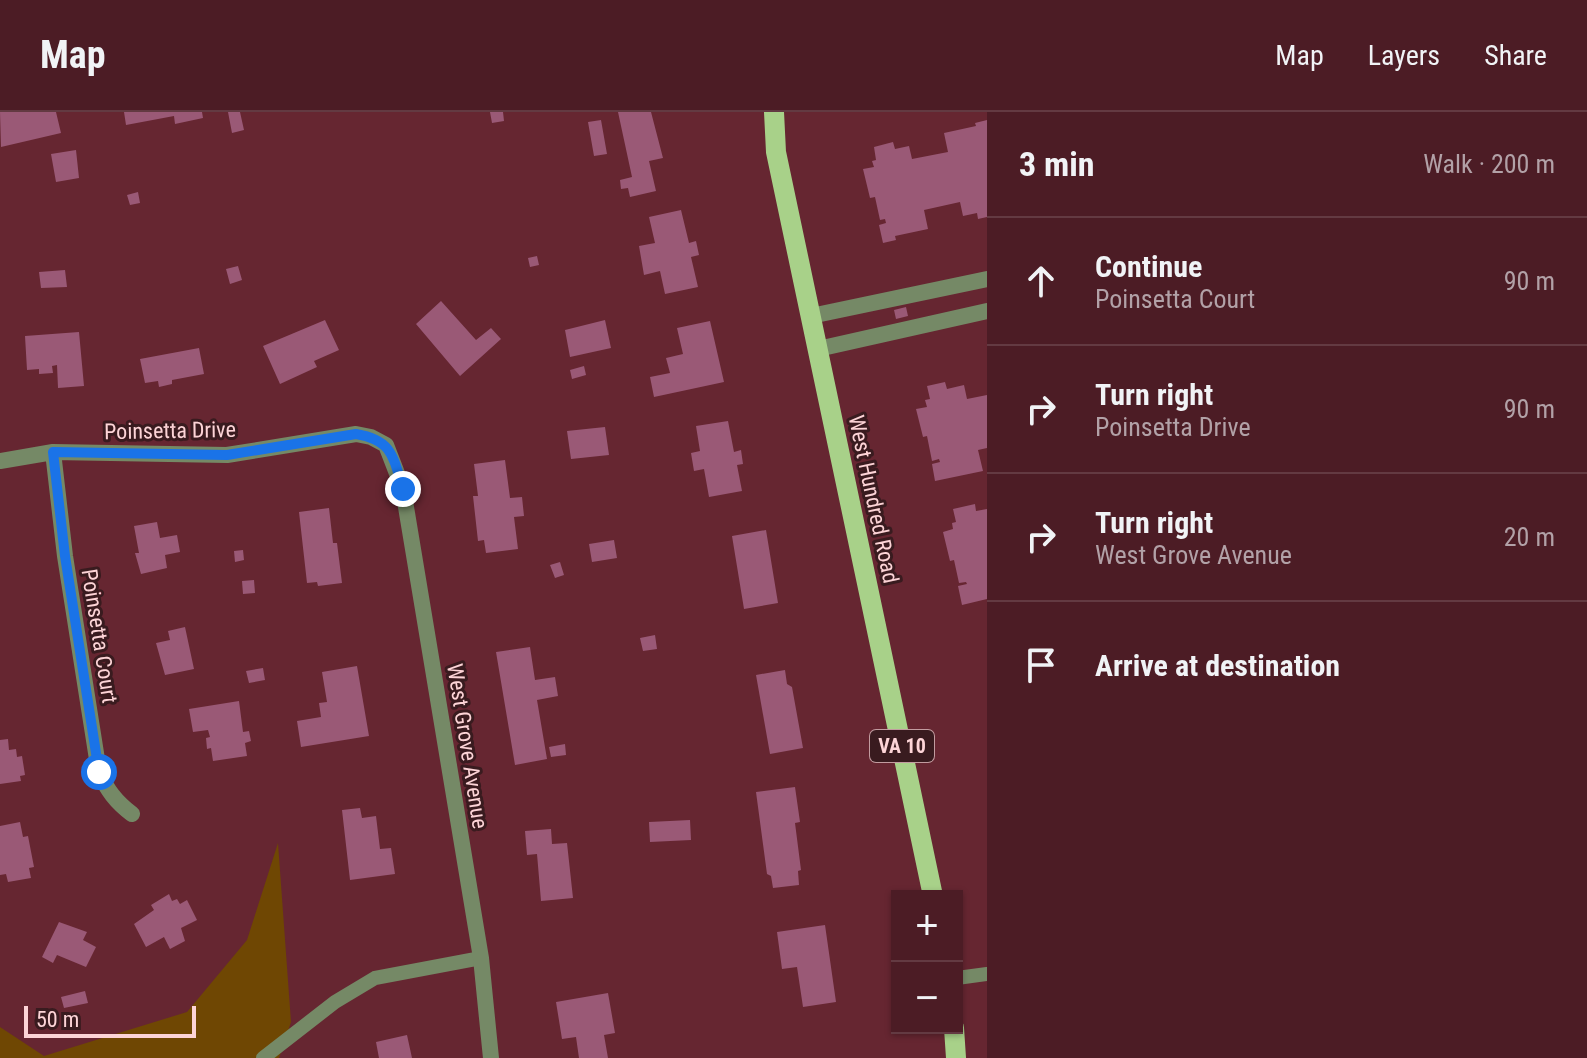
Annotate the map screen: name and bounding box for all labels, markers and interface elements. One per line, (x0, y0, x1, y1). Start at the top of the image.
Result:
text: Map (40, 33, 106, 77)
text: Map (1275, 39, 1324, 72)
text: Layers (1368, 39, 1440, 72)
text: Share (1484, 39, 1547, 72)
text: 3 min (1019, 144, 1095, 184)
text: Walk · 200 m (1423, 149, 1555, 179)
text: Continue (1095, 249, 1202, 284)
icon: ahead (1019, 259, 1063, 303)
text: 90 m (1504, 266, 1555, 296)
text: Poinsetta Court (1095, 284, 1255, 314)
text: Turn right (1095, 377, 1213, 412)
icon: right (1019, 387, 1063, 431)
text: 90 m (1504, 394, 1555, 424)
text: Poinsetta Drive (1095, 412, 1251, 442)
street label: West Hundred Road (843, 413, 904, 585)
street label: Poinsetta Drive (104, 417, 236, 444)
route end (385, 471, 421, 507)
text: Turn right (1095, 505, 1213, 540)
icon: right (1019, 515, 1063, 559)
text: 20 m (1504, 522, 1555, 552)
text: West Grove Avenue (1095, 540, 1292, 570)
street label: Poinsetta Court (77, 567, 122, 705)
icon: arrive (1019, 643, 1063, 687)
text: Arrive at destination (1095, 648, 1340, 683)
street label: West Grove Avenue (442, 662, 493, 830)
road number: VA 10 (870, 730, 934, 762)
route start (81, 754, 117, 790)
map controls (891, 890, 963, 1034)
button: + (891, 890, 963, 962)
button: − (891, 962, 963, 1034)
scale bar (24, 1002, 196, 1038)
text: 50 m (36, 1007, 79, 1032)

